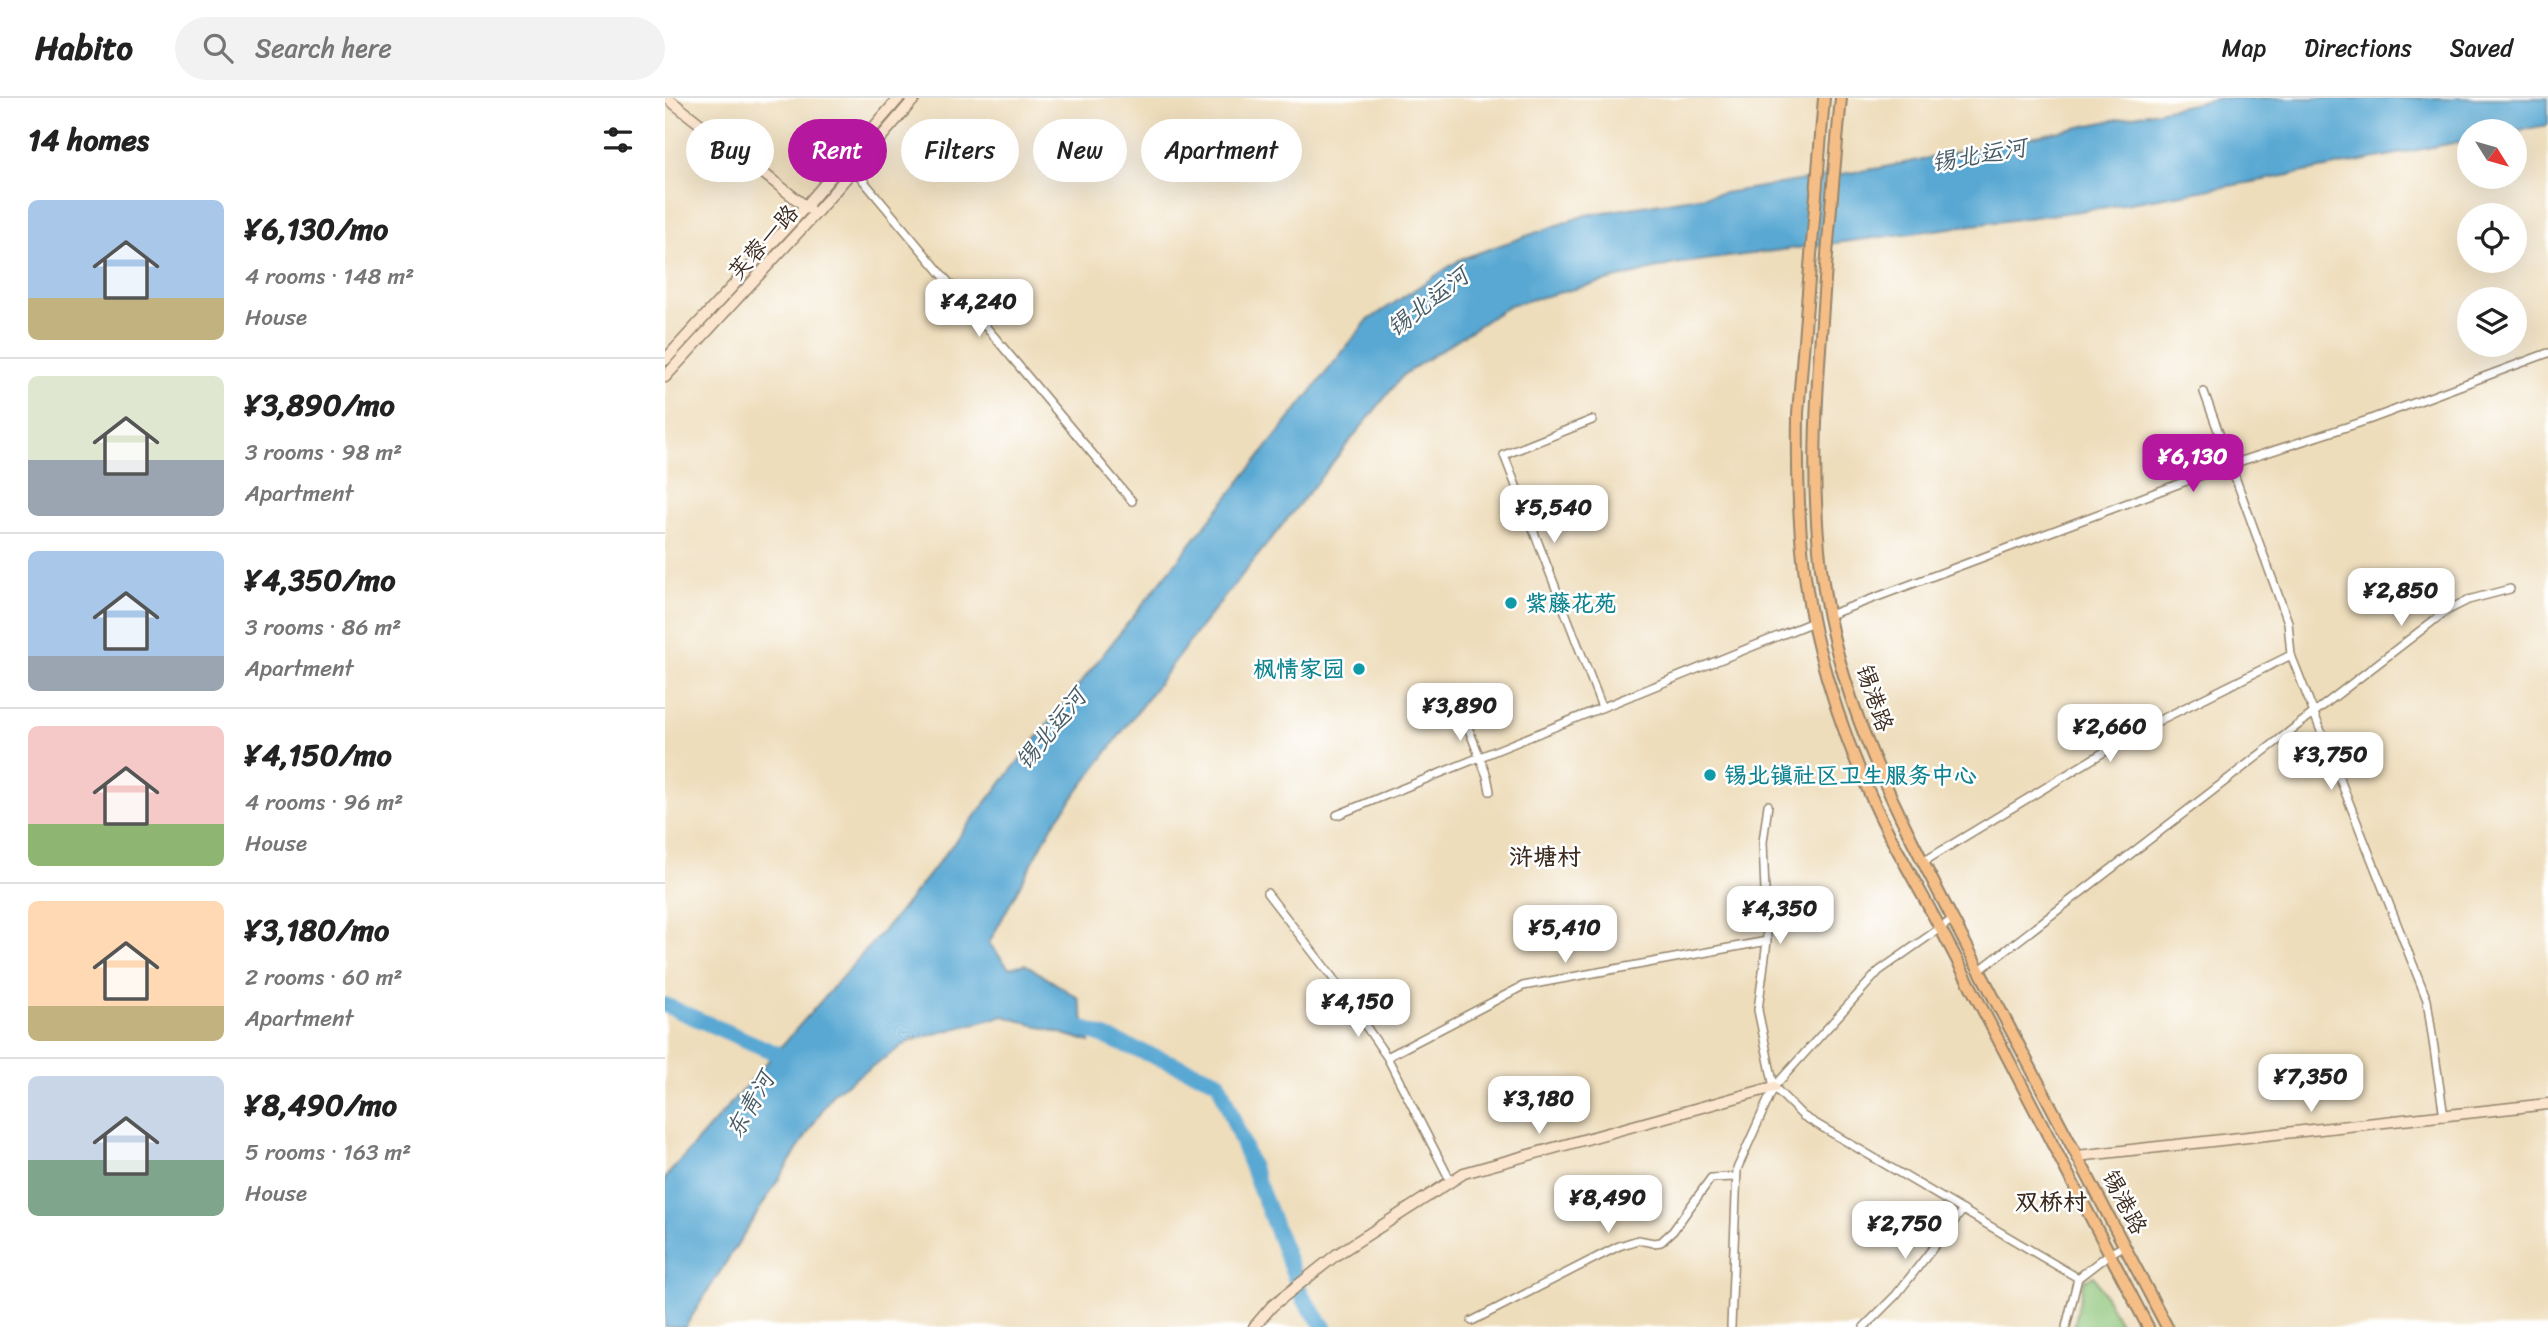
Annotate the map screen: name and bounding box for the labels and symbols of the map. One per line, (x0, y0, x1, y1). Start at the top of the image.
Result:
north arrow (2457, 119, 2527, 189)
water label: 锡北运河 (1928, 125, 2034, 184)
street label: 芙蓉一路 (717, 194, 809, 290)
water label: 锡北运河 (1377, 253, 1482, 348)
pin: ¥4,240 (922, 280, 1036, 339)
pin: ¥6,130 (2136, 434, 2250, 494)
pin: ¥5,540 (1497, 486, 1611, 545)
pin: ¥2,850 (2344, 568, 2458, 628)
place label: 紫藤花苑 (1525, 583, 1617, 624)
marker: 紫藤花苑 (1503, 595, 1519, 611)
place label: 枫情家园 (1253, 649, 1345, 690)
street label: 锡港路 (1844, 659, 1905, 737)
marker: 枫情家园 (1351, 661, 1367, 677)
water label: 锡北运河 (1004, 675, 1100, 780)
pin: ¥3,890 (1403, 684, 1517, 743)
pin: ¥2,660 (2053, 704, 2167, 764)
pin: ¥3,750 (2274, 732, 2388, 792)
place label: 锡北镇社区卫生服务中心 (1724, 755, 1977, 796)
marker: 锡北镇社区卫生服务中心 (1702, 767, 1718, 783)
district label: 浒塘村 (1509, 836, 1581, 878)
pin: ¥4,350 (1723, 886, 1837, 946)
pin: ¥5,410 (1508, 906, 1622, 965)
pin: ¥4,150 (1301, 979, 1415, 1039)
pin: ¥7,350 (2254, 1054, 2368, 1114)
water label: 东青河 (714, 1060, 788, 1147)
pin: ¥3,180 (1482, 1076, 1596, 1136)
street label: 锡港路 (2090, 1162, 2159, 1242)
pin: ¥8,490 (1551, 1176, 1665, 1235)
district label: 双桥村 (2015, 1181, 2087, 1223)
pin: ¥2,750 (1848, 1202, 1962, 1261)

